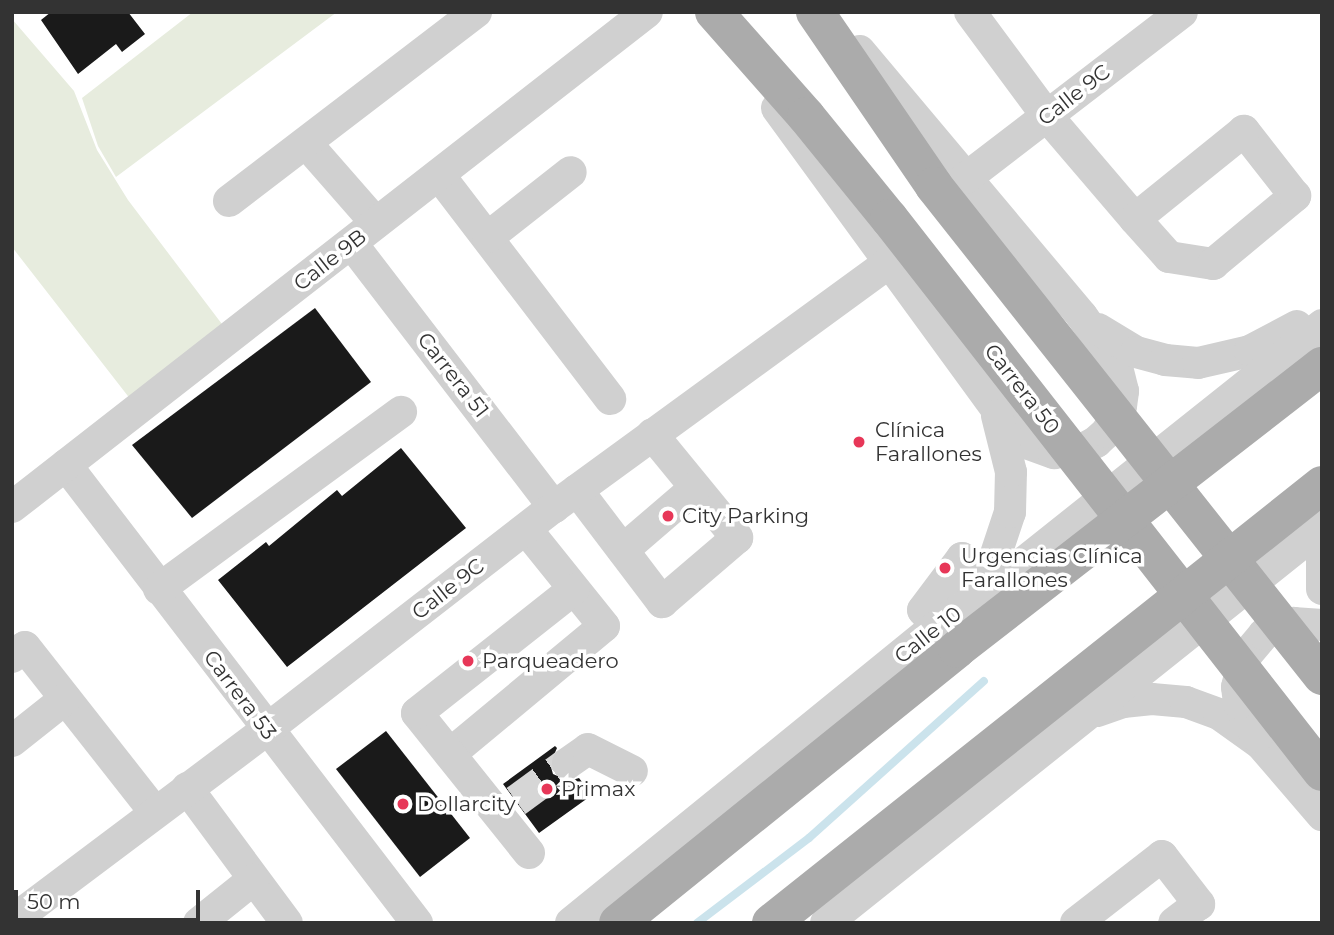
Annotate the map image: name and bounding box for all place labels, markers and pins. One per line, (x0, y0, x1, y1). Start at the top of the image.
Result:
place label: Clínica Farallones (875, 417, 982, 467)
marker: Clínica Farallones (849, 432, 869, 452)
place label: City Parking (682, 503, 809, 529)
marker: City Parking (660, 508, 676, 524)
place label: Urgencias Clínica Farallones (961, 543, 1143, 593)
marker: Urgencias Clínica Farallones (935, 558, 955, 578)
place label: Parqueadero (482, 648, 619, 674)
marker: Parqueadero (460, 653, 476, 669)
place label: Primax (561, 776, 635, 802)
marker: Primax (539, 781, 555, 797)
place label: Dollarcity (417, 791, 516, 817)
marker: Dollarcity (395, 796, 411, 812)

